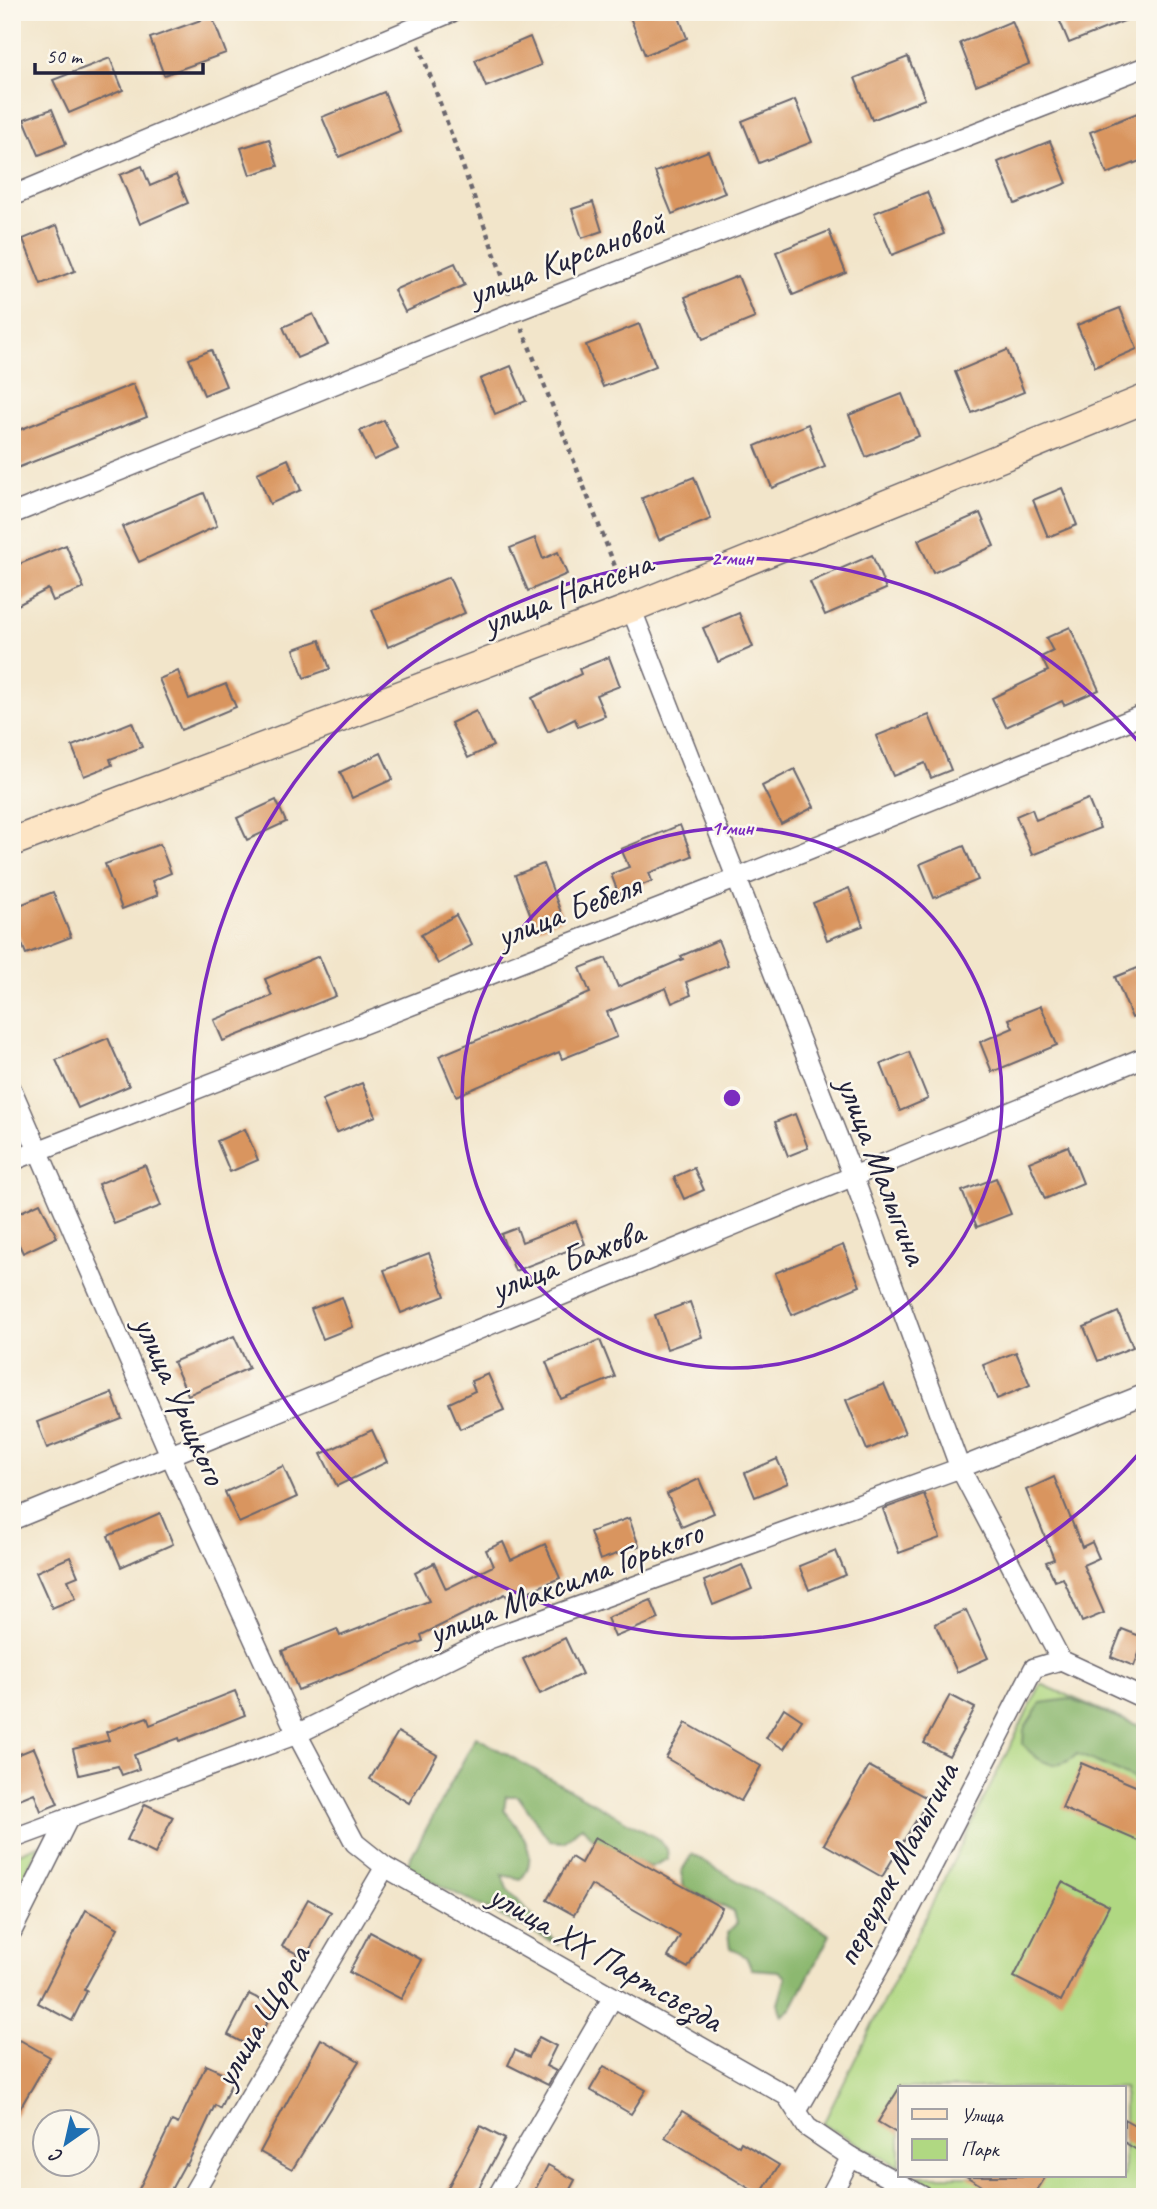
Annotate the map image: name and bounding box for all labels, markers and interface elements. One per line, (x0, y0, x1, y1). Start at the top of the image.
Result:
scale bar (35, 32, 203, 76)
text: 50 m (46, 43, 84, 69)
street label: улица Кирсановой (459, 199, 673, 317)
street label: улица Нансена (474, 539, 661, 646)
text: 2 мин (711, 545, 755, 571)
text: 1 мин (711, 815, 755, 841)
street label: улица Бебеля (488, 861, 649, 959)
street label: улица Малыгина (825, 1068, 940, 1272)
centre of rings (720, 1086, 744, 1110)
street label: улица Бажова (482, 1208, 653, 1312)
street label: улица Урицкого (123, 1307, 238, 1493)
street label: улица Максима Горького (420, 1509, 710, 1656)
street label: переулок Малыгина (824, 1753, 970, 1974)
street label: улица XX Партсъезда (479, 1871, 732, 2043)
street label: улица Щорса (202, 1935, 321, 2097)
legend (898, 2086, 1126, 2178)
text: Улица (961, 2102, 1004, 2128)
north arrow (32, 2108, 102, 2178)
text: Парк (961, 2136, 1001, 2162)
text: С (44, 2142, 68, 2169)

